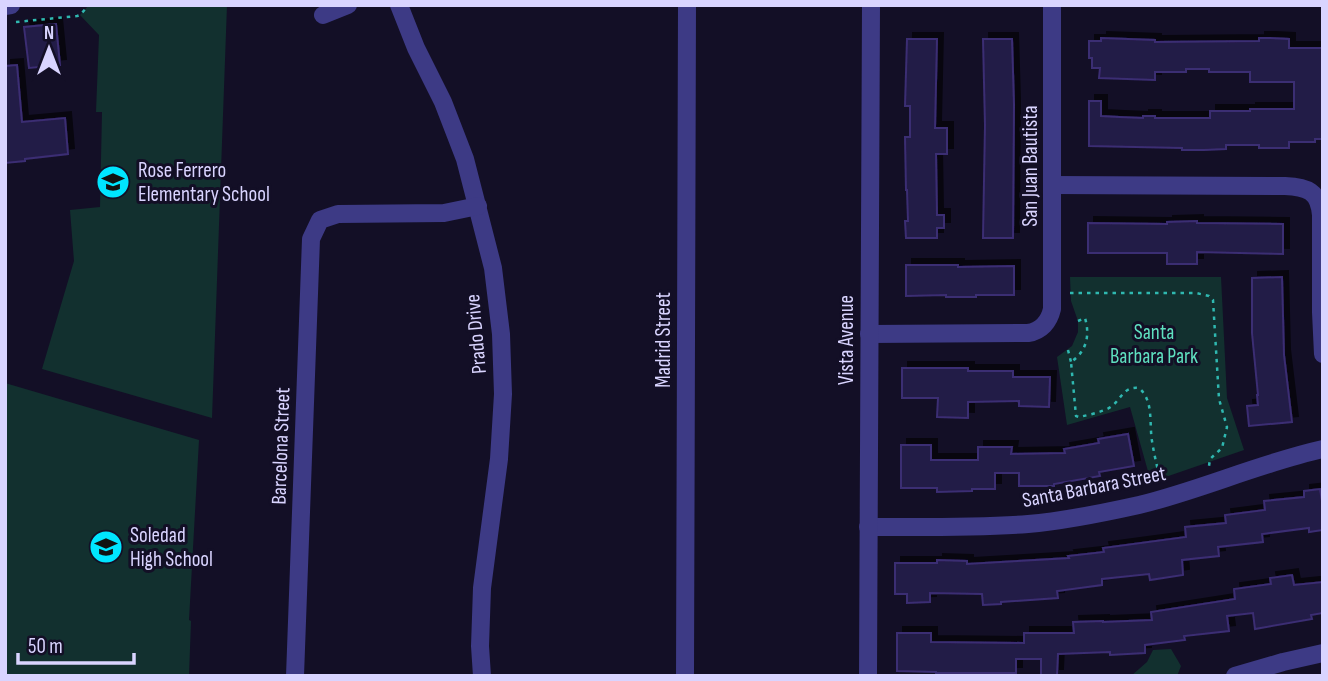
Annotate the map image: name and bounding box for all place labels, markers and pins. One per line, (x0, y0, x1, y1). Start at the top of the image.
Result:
place label: Rose Ferrero Elementary School (138, 158, 270, 207)
school or university icon: Rose Ferrero Elementary School (94, 163, 132, 201)
place label: Soledad High School (130, 523, 213, 572)
school or university icon: Soledad High School (87, 528, 125, 566)

